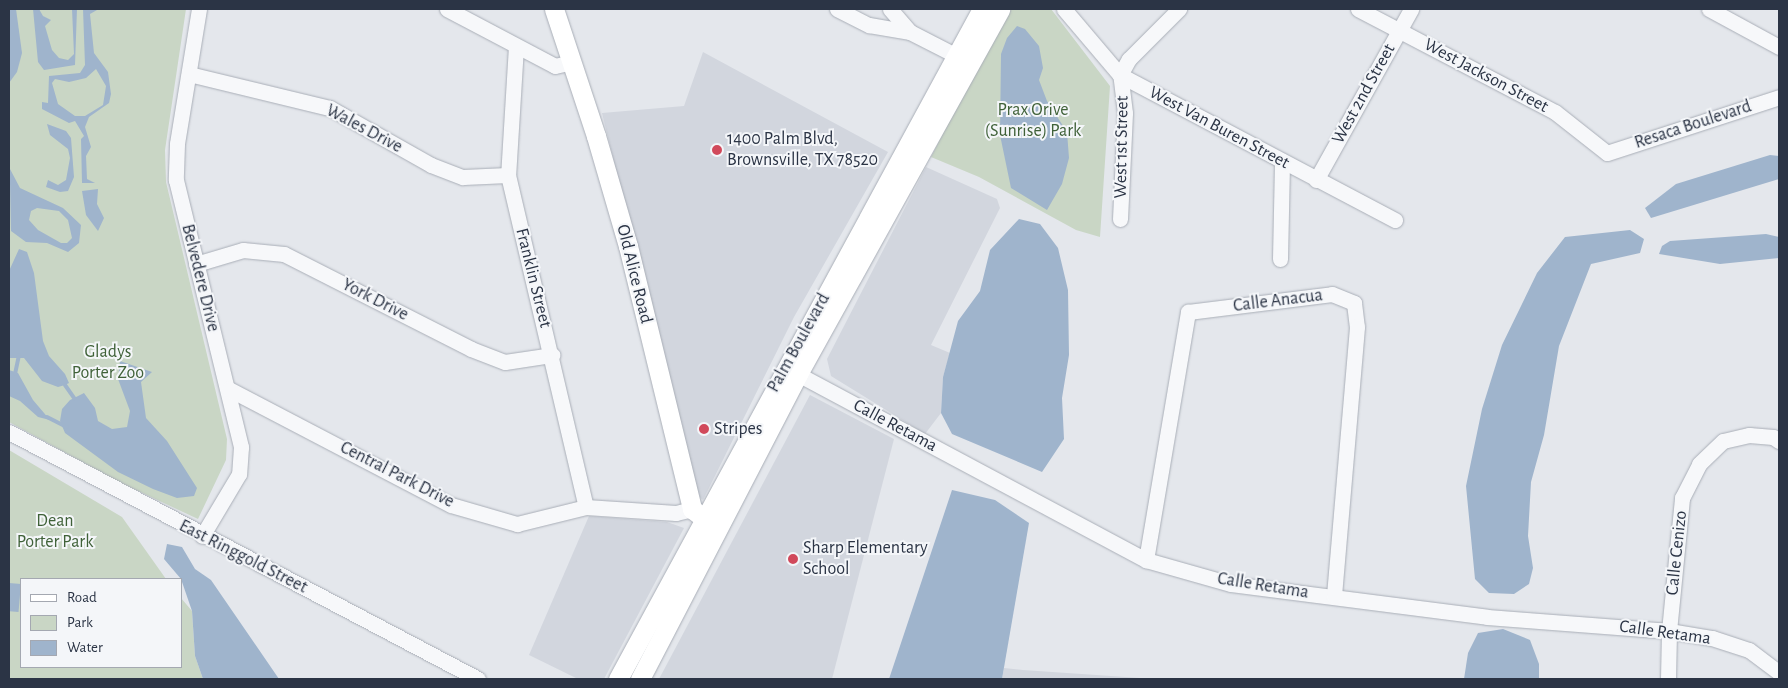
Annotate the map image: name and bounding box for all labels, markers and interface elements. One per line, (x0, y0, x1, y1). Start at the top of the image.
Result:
street label: West Jackson Street (1420, 34, 1552, 118)
street label: West 2nd Street (1328, 40, 1400, 148)
street label: West Van Buren Street (1145, 82, 1293, 174)
street label: West 1st Street (1110, 95, 1134, 199)
street label: Resaca Boulevard (1632, 96, 1754, 154)
street label: Wales Drive (322, 100, 406, 158)
park label: Prax Orive (Sunrise) Park (985, 100, 1081, 142)
place label: 1400 Palm Blvd, Brownsville, TX 78520 (727, 129, 878, 172)
marker: 1400 Palm Blvd, Brownsville, TX 78520 (711, 144, 723, 156)
street label: Belvedere Drive (176, 222, 224, 334)
street label: Old Alice Road (611, 222, 657, 326)
street label: Franklin Street (510, 226, 556, 330)
street label: York Drive (338, 274, 412, 326)
street label: Calle Anacua (1232, 285, 1324, 317)
street label: Palm Boulevard (763, 290, 835, 396)
park label: Gladys Porter Zoo (72, 342, 144, 384)
street label: Calle Retama (849, 395, 941, 457)
place label: Stripes (714, 418, 763, 440)
marker: Stripes (698, 423, 710, 435)
street label: Central Park Drive (336, 437, 458, 513)
street label: Calle Cenizo (1662, 510, 1692, 596)
park label: Dean Porter Park (17, 511, 93, 554)
street label: East Ringgold Street (175, 515, 311, 599)
place label: Sharp Elementary School (803, 538, 928, 580)
marker: Sharp Elementary School (787, 553, 799, 565)
street label: Calle Retama (1216, 568, 1310, 604)
legend (20, 578, 182, 668)
text: Road (67, 590, 97, 605)
text: Park (67, 615, 93, 630)
street label: Calle Retama (1618, 616, 1712, 650)
text: Water (67, 640, 103, 655)

